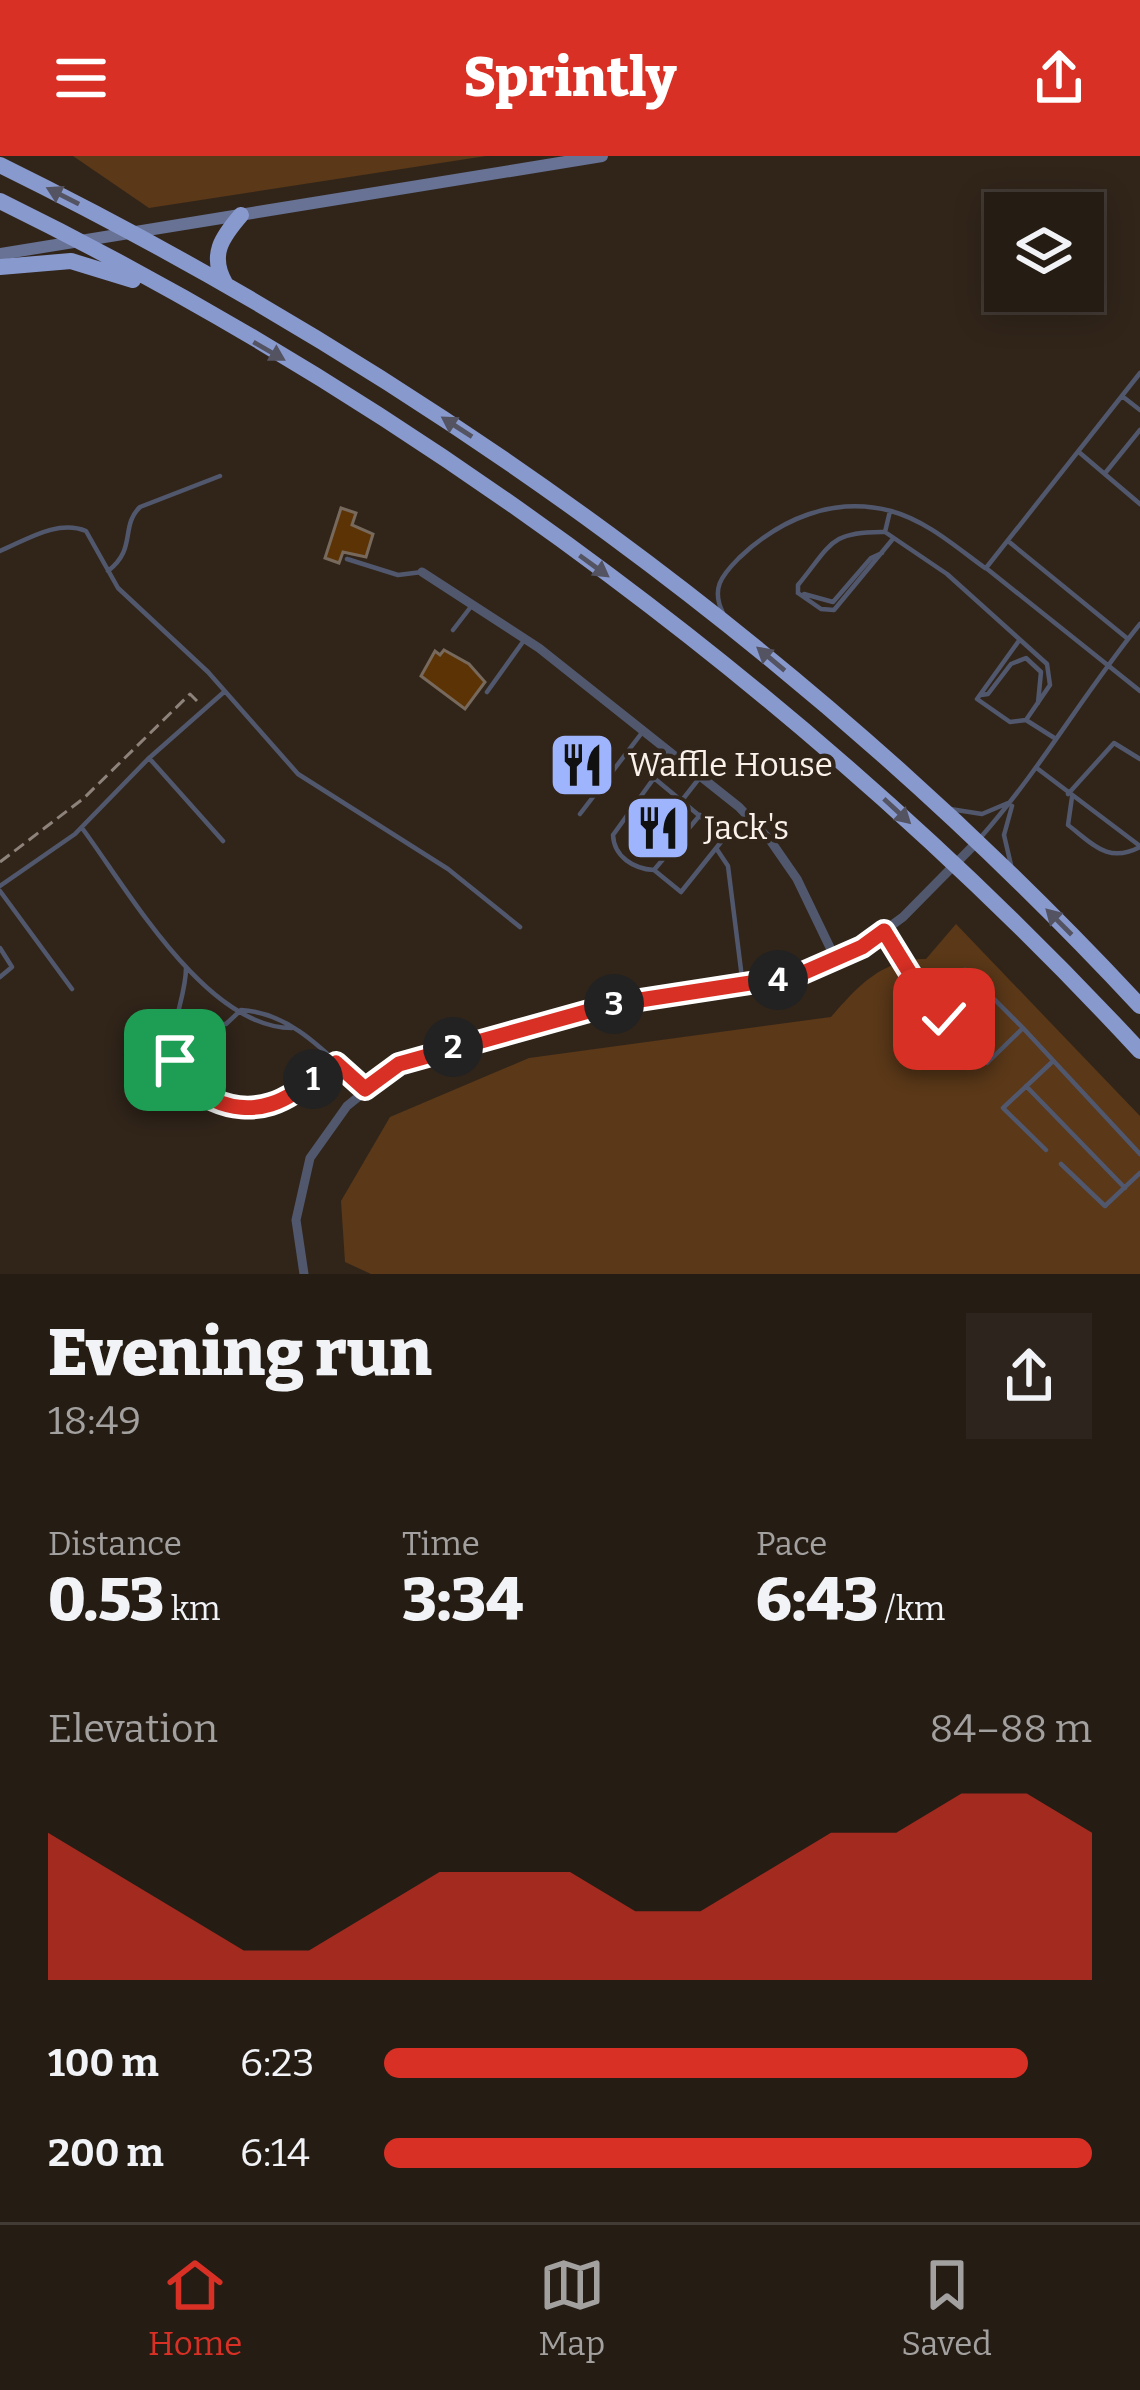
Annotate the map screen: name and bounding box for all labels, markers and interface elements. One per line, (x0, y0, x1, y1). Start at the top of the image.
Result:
icon: menu (48, 45, 114, 111)
icon: share (1026, 45, 1092, 111)
text: Sprintly (464, 46, 676, 110)
one-way arrow (45, 187, 80, 207)
map controls (984, 192, 1104, 312)
button: layers (984, 192, 1104, 312)
one-way arrow (252, 339, 286, 360)
one-way arrow (441, 417, 474, 439)
one-way arrow (578, 554, 610, 577)
one-way arrow (756, 647, 786, 673)
restaurant icon: Waffle House (547, 730, 617, 800)
place label: Waffle House (628, 745, 833, 785)
restaurant icon: Jack's (623, 793, 693, 863)
one-way arrow (883, 797, 912, 824)
place label: Jack's (703, 808, 789, 848)
one-way arrow (1045, 908, 1074, 936)
pin: 4 (748, 950, 808, 1010)
text: 4 (768, 960, 788, 1000)
pin (893, 968, 995, 1070)
pin: 3 (584, 974, 644, 1034)
text: 3 (604, 984, 624, 1024)
icon: check (911, 986, 977, 1052)
pin (124, 1009, 226, 1111)
pin: 2 (423, 1017, 483, 1077)
icon: arrive (142, 1027, 208, 1093)
text: 2 (444, 1027, 462, 1067)
pin: 1 (283, 1049, 343, 1109)
text: 1 (306, 1059, 320, 1099)
text: Evening run (48, 1313, 432, 1392)
button: share (966, 1313, 1092, 1439)
text: 18:49 (48, 1398, 141, 1444)
text: Distance (48, 1524, 182, 1564)
text: Time (402, 1524, 480, 1564)
text: Pace (756, 1524, 827, 1564)
text: 0.53 (48, 1564, 164, 1636)
text: 3:34 (402, 1564, 523, 1636)
text: 6:43 (756, 1564, 878, 1636)
text: km (164, 1589, 220, 1629)
text: /km (878, 1589, 945, 1629)
text: Elevation (48, 1706, 218, 1752)
text: 84–88 m (930, 1706, 1092, 1752)
text: 100 m (48, 2040, 159, 2086)
text: 6:23 (240, 2040, 315, 2086)
text: 200 m (48, 2130, 164, 2176)
text: 6:14 (240, 2130, 310, 2176)
tab: Home (148, 2252, 242, 2364)
tab: Map (538, 2252, 605, 2364)
tab: Saved (901, 2252, 992, 2364)

